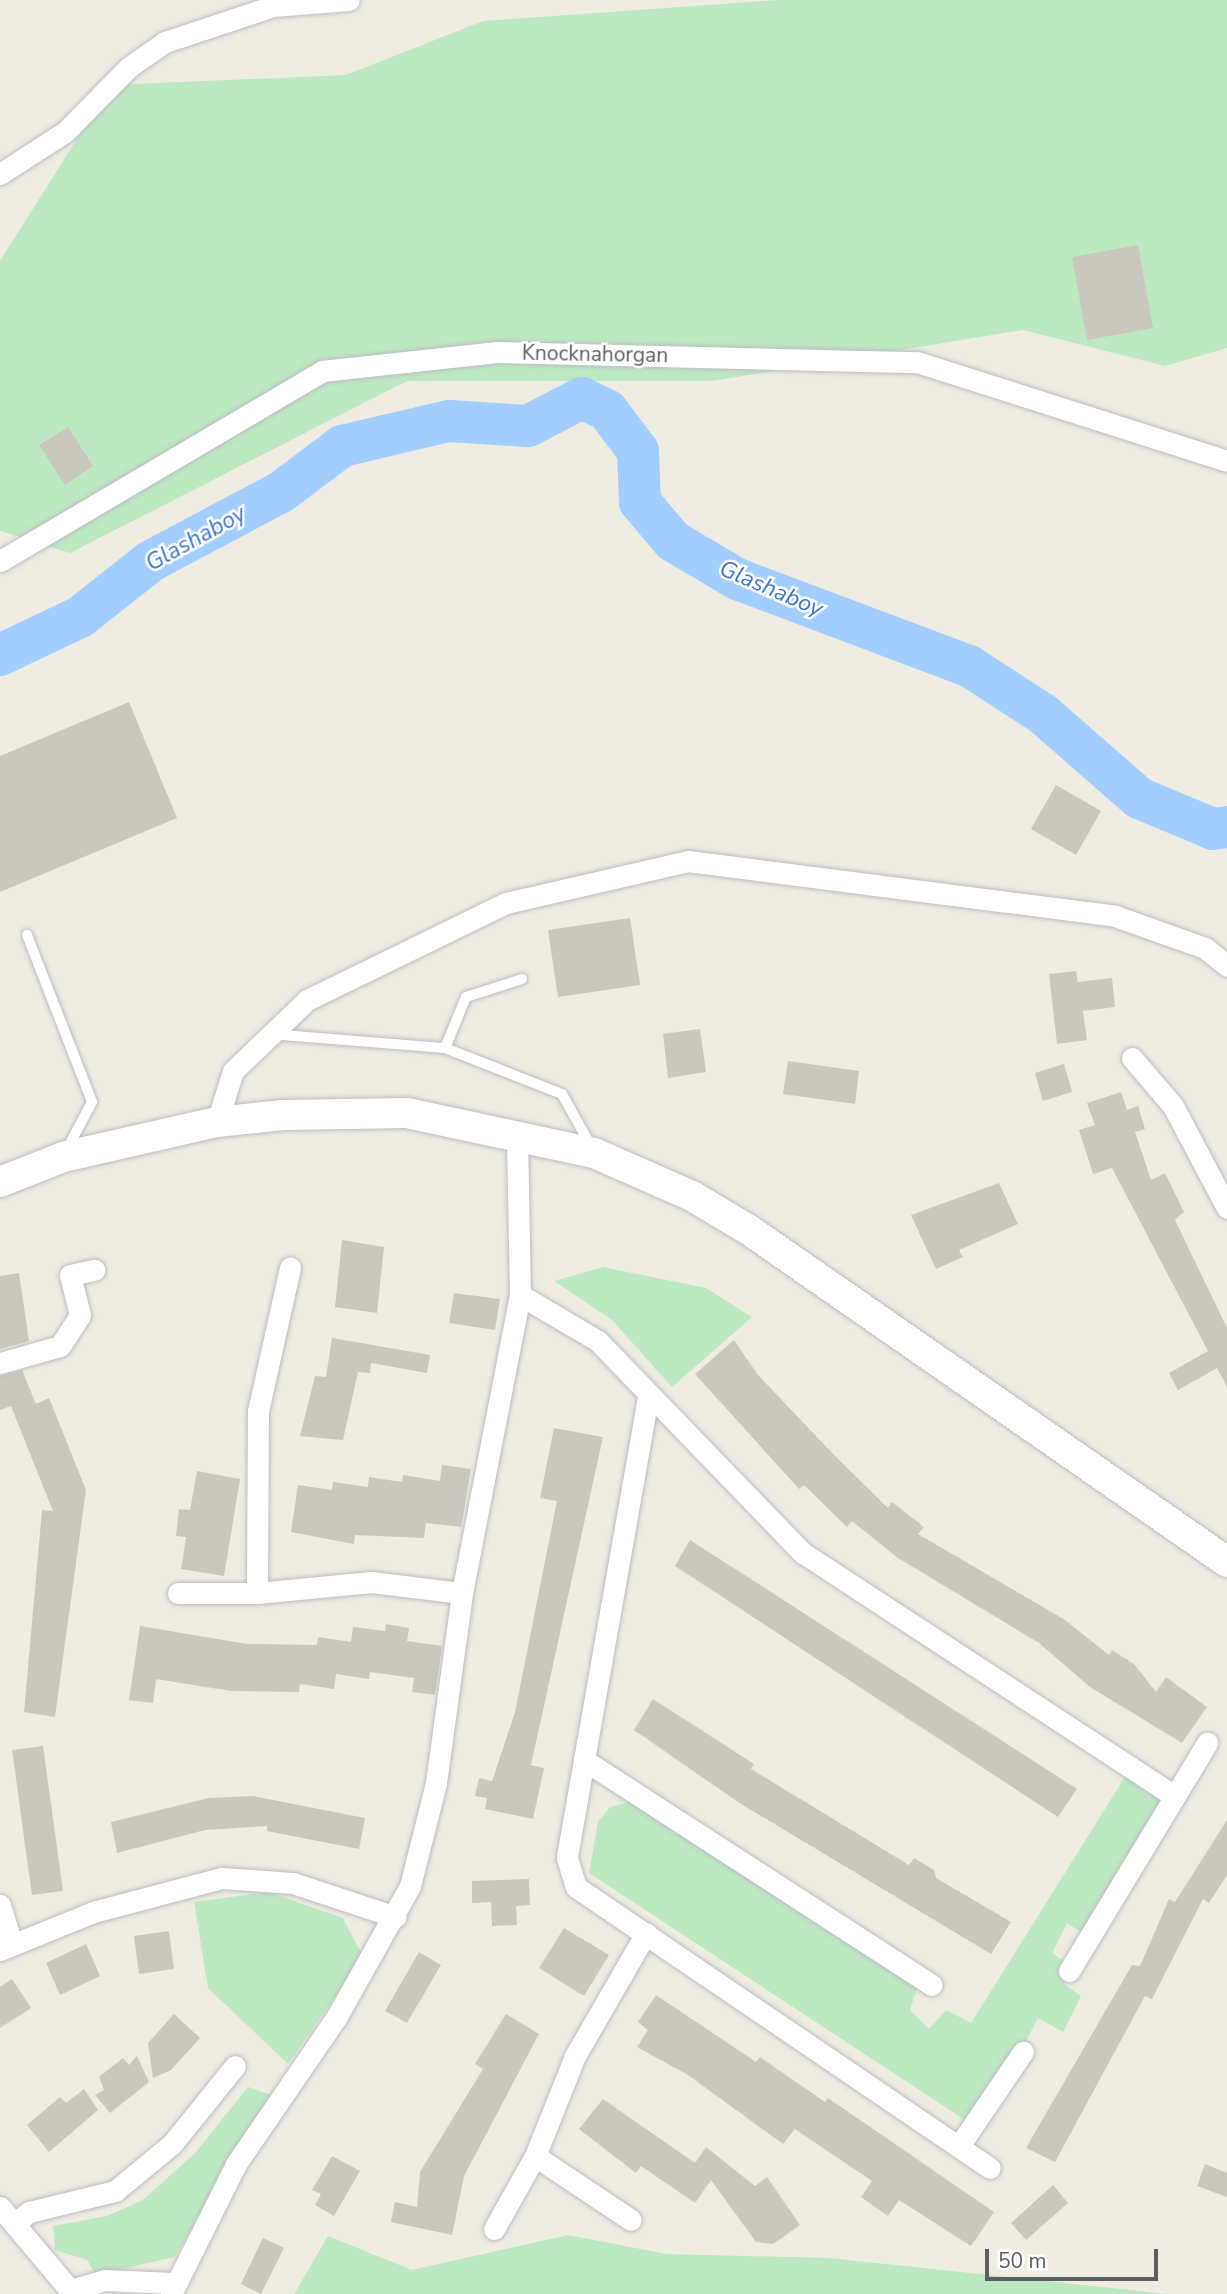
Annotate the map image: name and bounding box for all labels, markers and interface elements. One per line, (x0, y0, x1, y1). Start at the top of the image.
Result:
street label: Knocknahorgan (522, 340, 668, 368)
water label: Glashaboy (141, 500, 251, 578)
water label: Glashaboy (715, 555, 827, 623)
scale bar (989, 2234, 1162, 2278)
text: 50 m (998, 2247, 1047, 2275)

